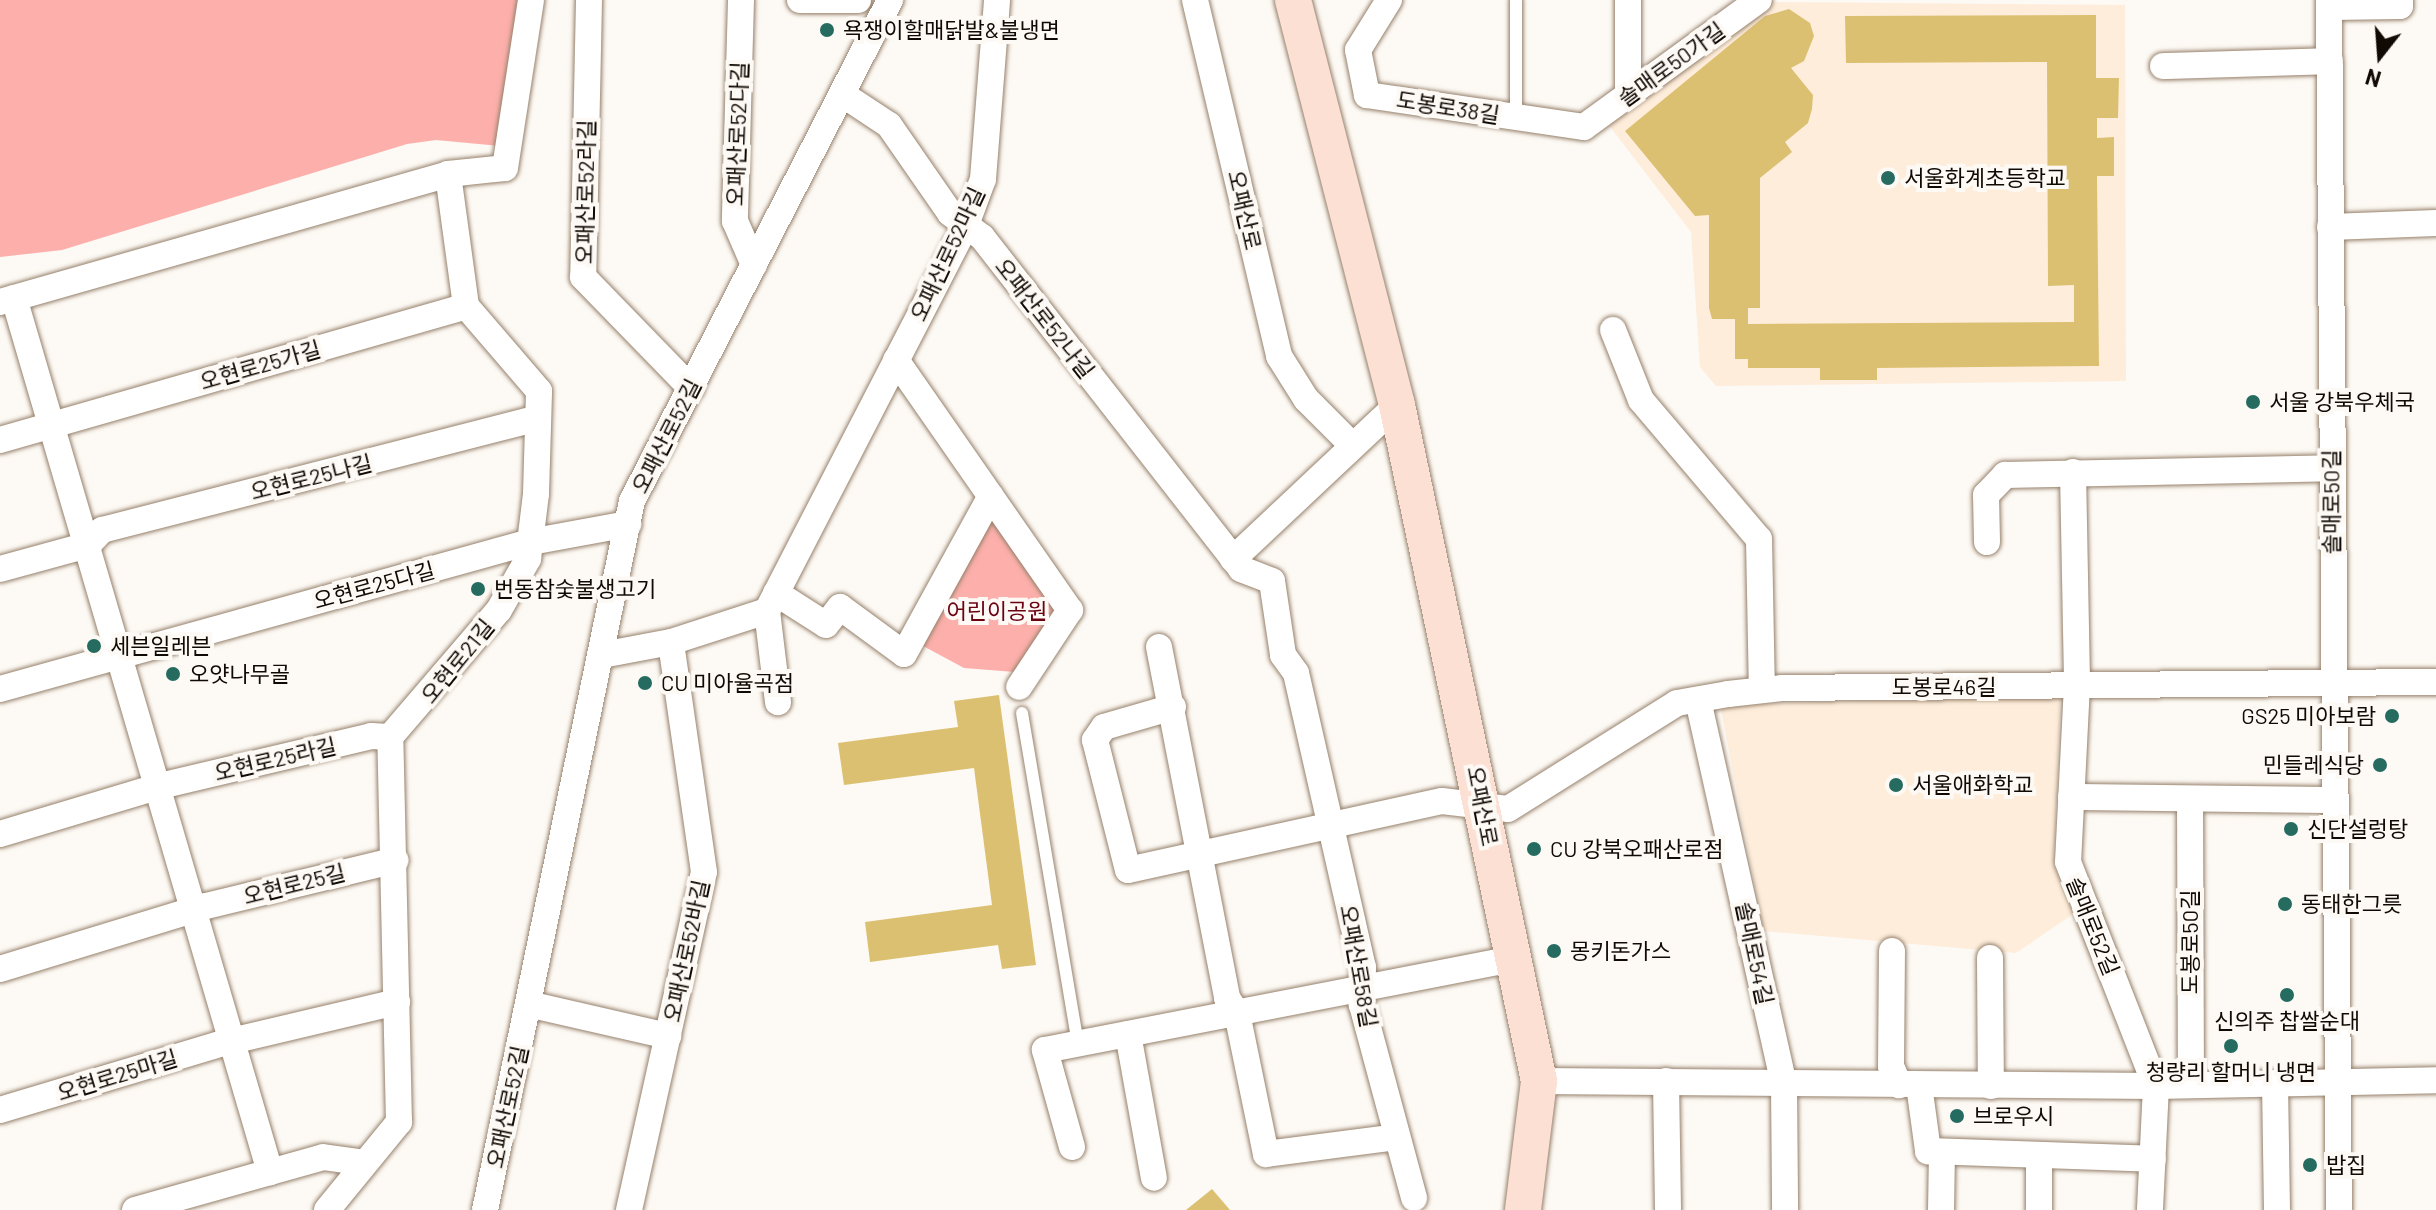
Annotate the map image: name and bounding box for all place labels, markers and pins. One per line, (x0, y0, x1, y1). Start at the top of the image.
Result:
place label: 욕쟁이할매닭발&불냉면 (843, 17, 1060, 43)
marker: 욕쟁이할매닭발&불냉면 (818, 21, 836, 39)
place label: 서울화계초등학교 (1904, 165, 2066, 191)
marker: 서울화계초등학교 (1879, 169, 1897, 187)
place label: 서울 강북우체국 (2269, 389, 2415, 415)
marker: 서울 강북우체국 (2244, 393, 2262, 411)
place label: 번동참숯불생고기 (494, 576, 656, 602)
marker: 번동참숯불생고기 (469, 580, 487, 598)
place label: 세븐일레븐 (110, 633, 211, 659)
marker: 세븐일레븐 (85, 637, 103, 655)
place label: 오얏나무골 (189, 661, 290, 687)
marker: 오얏나무골 (164, 665, 182, 683)
place label: CU 미아율곡점 (661, 670, 794, 696)
marker: CU 미아율곡점 (636, 674, 654, 692)
place label: GS25 미아보람 (2241, 703, 2376, 729)
marker: GS25 미아보람 (2383, 707, 2401, 725)
place label: 민들레식당 (2263, 752, 2364, 778)
marker: 민들레식당 (2371, 756, 2389, 774)
place label: 서울애화학교 (1912, 772, 2033, 798)
marker: 서울애화학교 (1887, 776, 1905, 794)
place label: 신단설렁탕 (2307, 816, 2408, 842)
marker: 신단설렁탕 (2282, 820, 2300, 838)
place label: CU 강북오패산로점 (1550, 836, 1724, 862)
marker: CU 강북오패산로점 (1525, 840, 1543, 858)
place label: 동태한그릇 (2301, 891, 2402, 917)
marker: 동태한그릇 (2276, 895, 2294, 913)
place label: 몽키돈가스 (1570, 938, 1671, 964)
marker: 몽키돈가스 (1545, 942, 1563, 960)
marker: 신의주 찹쌀순대 (2278, 986, 2296, 1004)
place label: 신의주 찹쌀순대 (2214, 1008, 2360, 1034)
marker: 청량리 할머니 냉면 (2222, 1037, 2240, 1055)
place label: 청량리 할머니 냉면 (2146, 1059, 2316, 1085)
place label: 브로우시 (1973, 1103, 2054, 1129)
marker: 브로우시 (1948, 1107, 1966, 1125)
place label: 밥집 (2326, 1152, 2366, 1178)
marker: 밥집 (2301, 1156, 2319, 1174)

